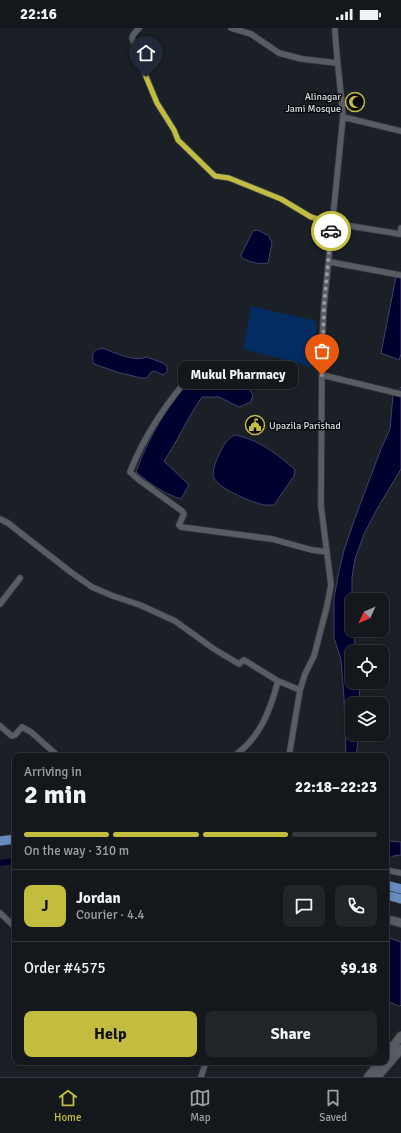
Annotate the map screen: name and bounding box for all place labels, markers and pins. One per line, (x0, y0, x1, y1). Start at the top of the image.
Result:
pin (129, 36, 163, 77)
place label: Alinagar Jami Mosque (285, 91, 341, 115)
mosque icon: Alinagar Jami Mosque (344, 91, 366, 113)
pin (305, 334, 339, 375)
callout: Mukul Pharmacy (178, 361, 298, 389)
public building icon: Upazila Parishad (244, 414, 266, 436)
place label: Upazila Parishad (269, 420, 341, 432)

